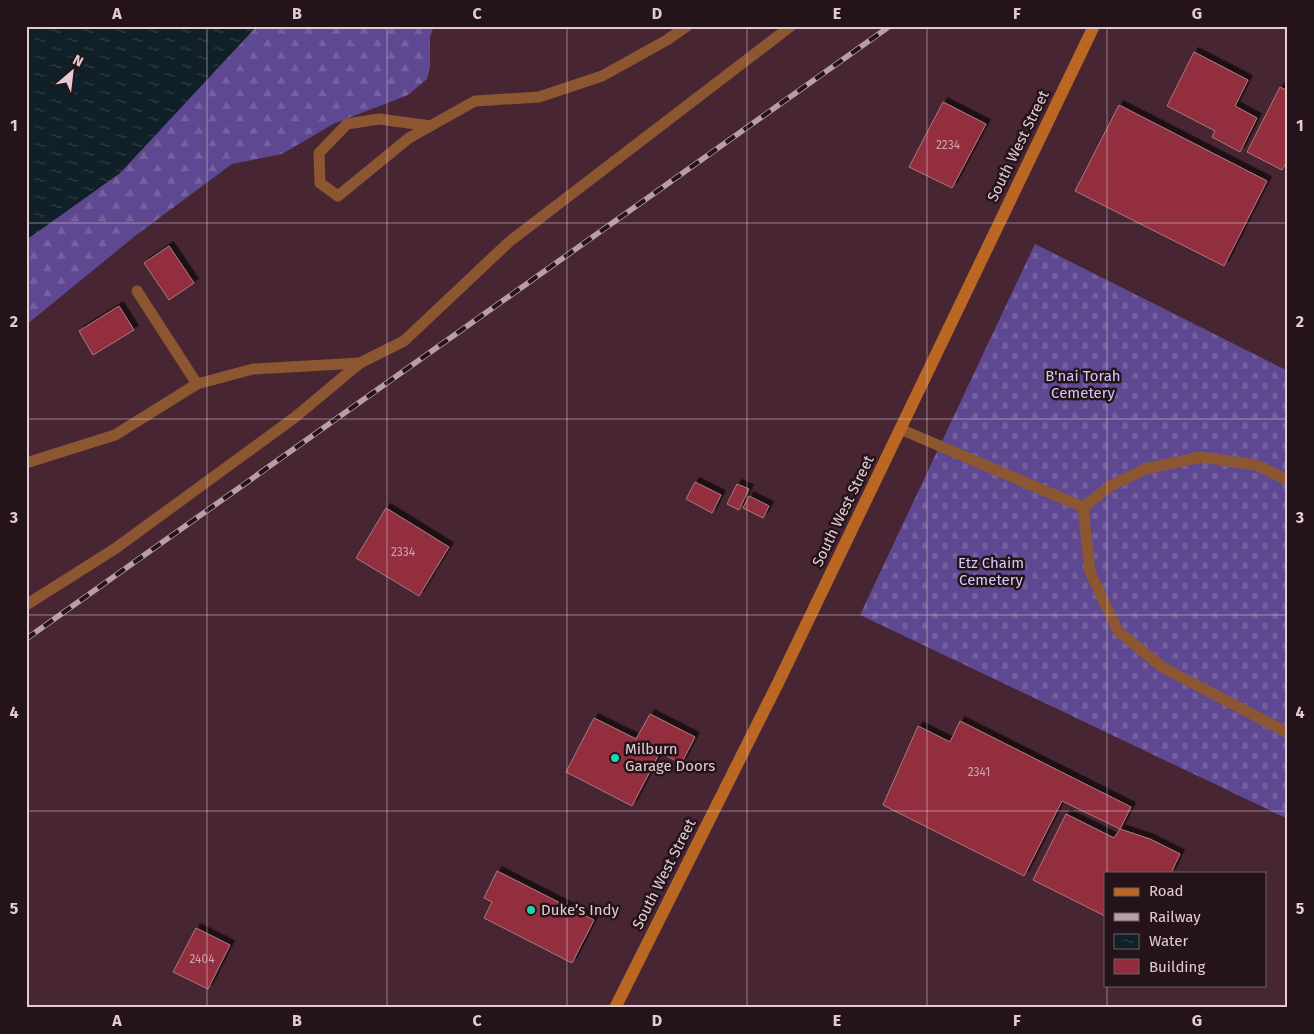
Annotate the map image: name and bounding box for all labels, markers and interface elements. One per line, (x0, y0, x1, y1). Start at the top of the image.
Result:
text: A (111, 4, 122, 23)
text: B (292, 4, 302, 23)
text: C (472, 4, 482, 23)
text: D (652, 4, 662, 23)
text: E (833, 4, 841, 23)
text: F (1013, 4, 1021, 23)
text: G (1192, 4, 1202, 23)
north arrow (48, 48, 98, 98)
text: N (70, 51, 86, 71)
street label: South West Street (983, 87, 1053, 204)
text: 1 (10, 116, 18, 135)
text: 1 (1296, 116, 1304, 135)
house number: 2234 (936, 138, 961, 152)
text: 2 (10, 312, 18, 331)
text: 2 (1296, 312, 1304, 331)
park label: B'nai Torah Cemetery (1045, 367, 1121, 402)
street label: South West Street (808, 452, 878, 569)
text: 3 (9, 508, 18, 527)
text: 3 (1295, 508, 1304, 527)
house number: 2334 (391, 545, 416, 559)
park label: Etz Chaim Cemetery (958, 554, 1024, 589)
text: 4 (9, 703, 19, 722)
text: 4 (1295, 703, 1305, 722)
place label: Milburn Garage Doors (625, 740, 715, 775)
marker: Milburn Garage Doors (609, 752, 621, 764)
house number: 2341 (968, 765, 990, 779)
street label: South West Street (628, 815, 700, 932)
legend (1104, 872, 1266, 986)
text: Road (1149, 882, 1184, 900)
text: 5 (10, 899, 19, 918)
text: 5 (1296, 899, 1305, 918)
place label: Duke’s Indy (541, 901, 619, 919)
marker: Duke’s Indy (525, 904, 537, 916)
text: Railway (1149, 908, 1201, 926)
text: Water (1149, 932, 1188, 950)
house number: 2404 (189, 952, 215, 966)
text: Building (1149, 958, 1205, 976)
text: A (111, 1011, 122, 1030)
text: B (292, 1011, 302, 1030)
text: C (472, 1011, 482, 1030)
text: D (652, 1011, 662, 1030)
text: E (833, 1011, 841, 1030)
text: F (1013, 1011, 1021, 1030)
text: G (1192, 1011, 1202, 1030)

